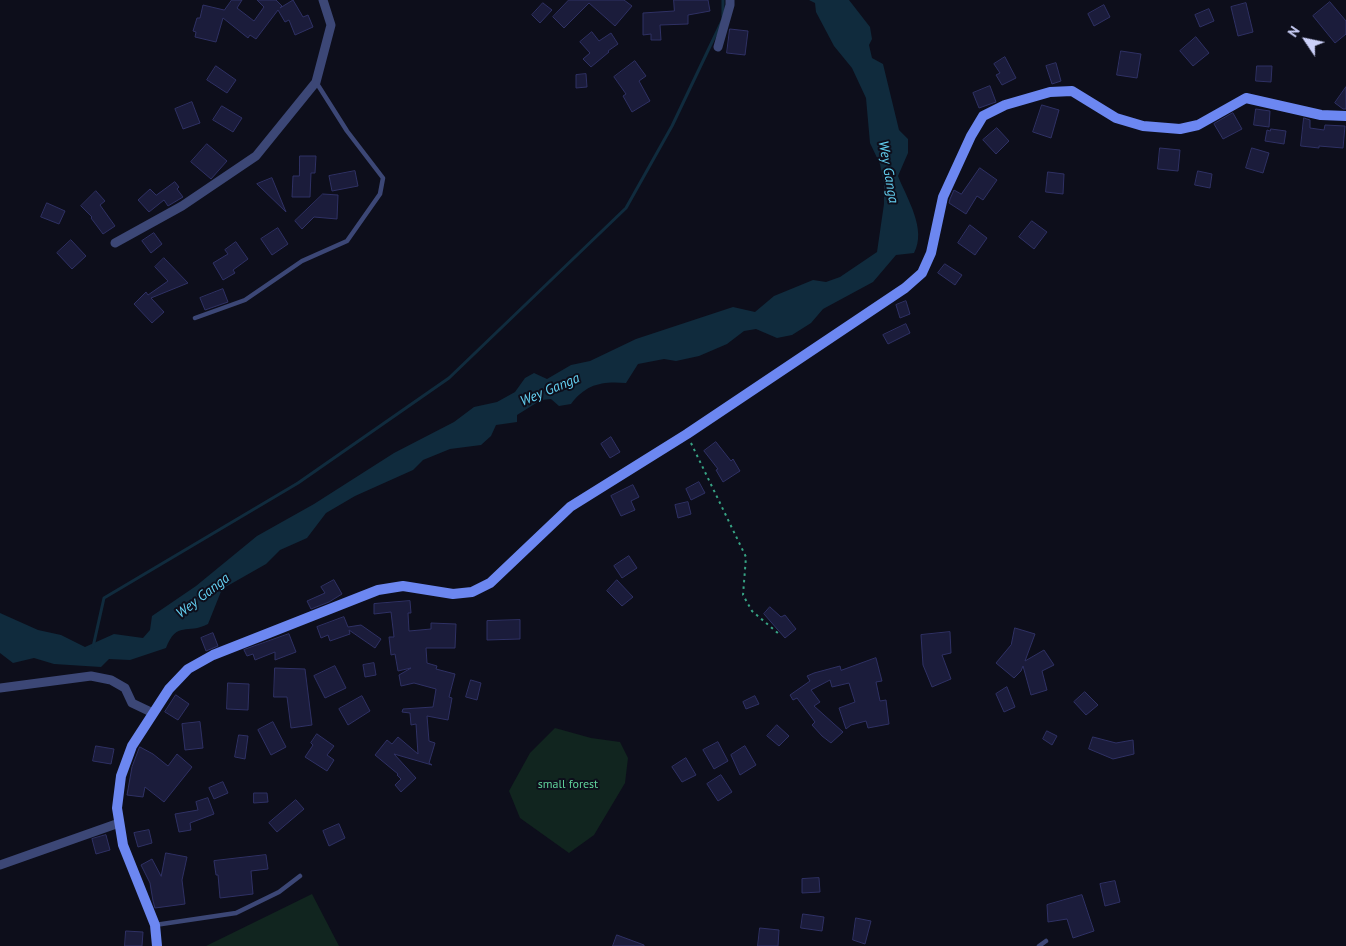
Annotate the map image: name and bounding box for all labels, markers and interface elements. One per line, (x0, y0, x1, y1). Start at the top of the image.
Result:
north arrow (1281, 15, 1331, 65)
text: N (1284, 23, 1304, 40)
water label: Wey Ganga (874, 139, 902, 205)
water label: Wey Ganga (518, 370, 582, 410)
water label: Wey Ganga (173, 570, 233, 622)
park label: small forest (538, 778, 598, 792)

